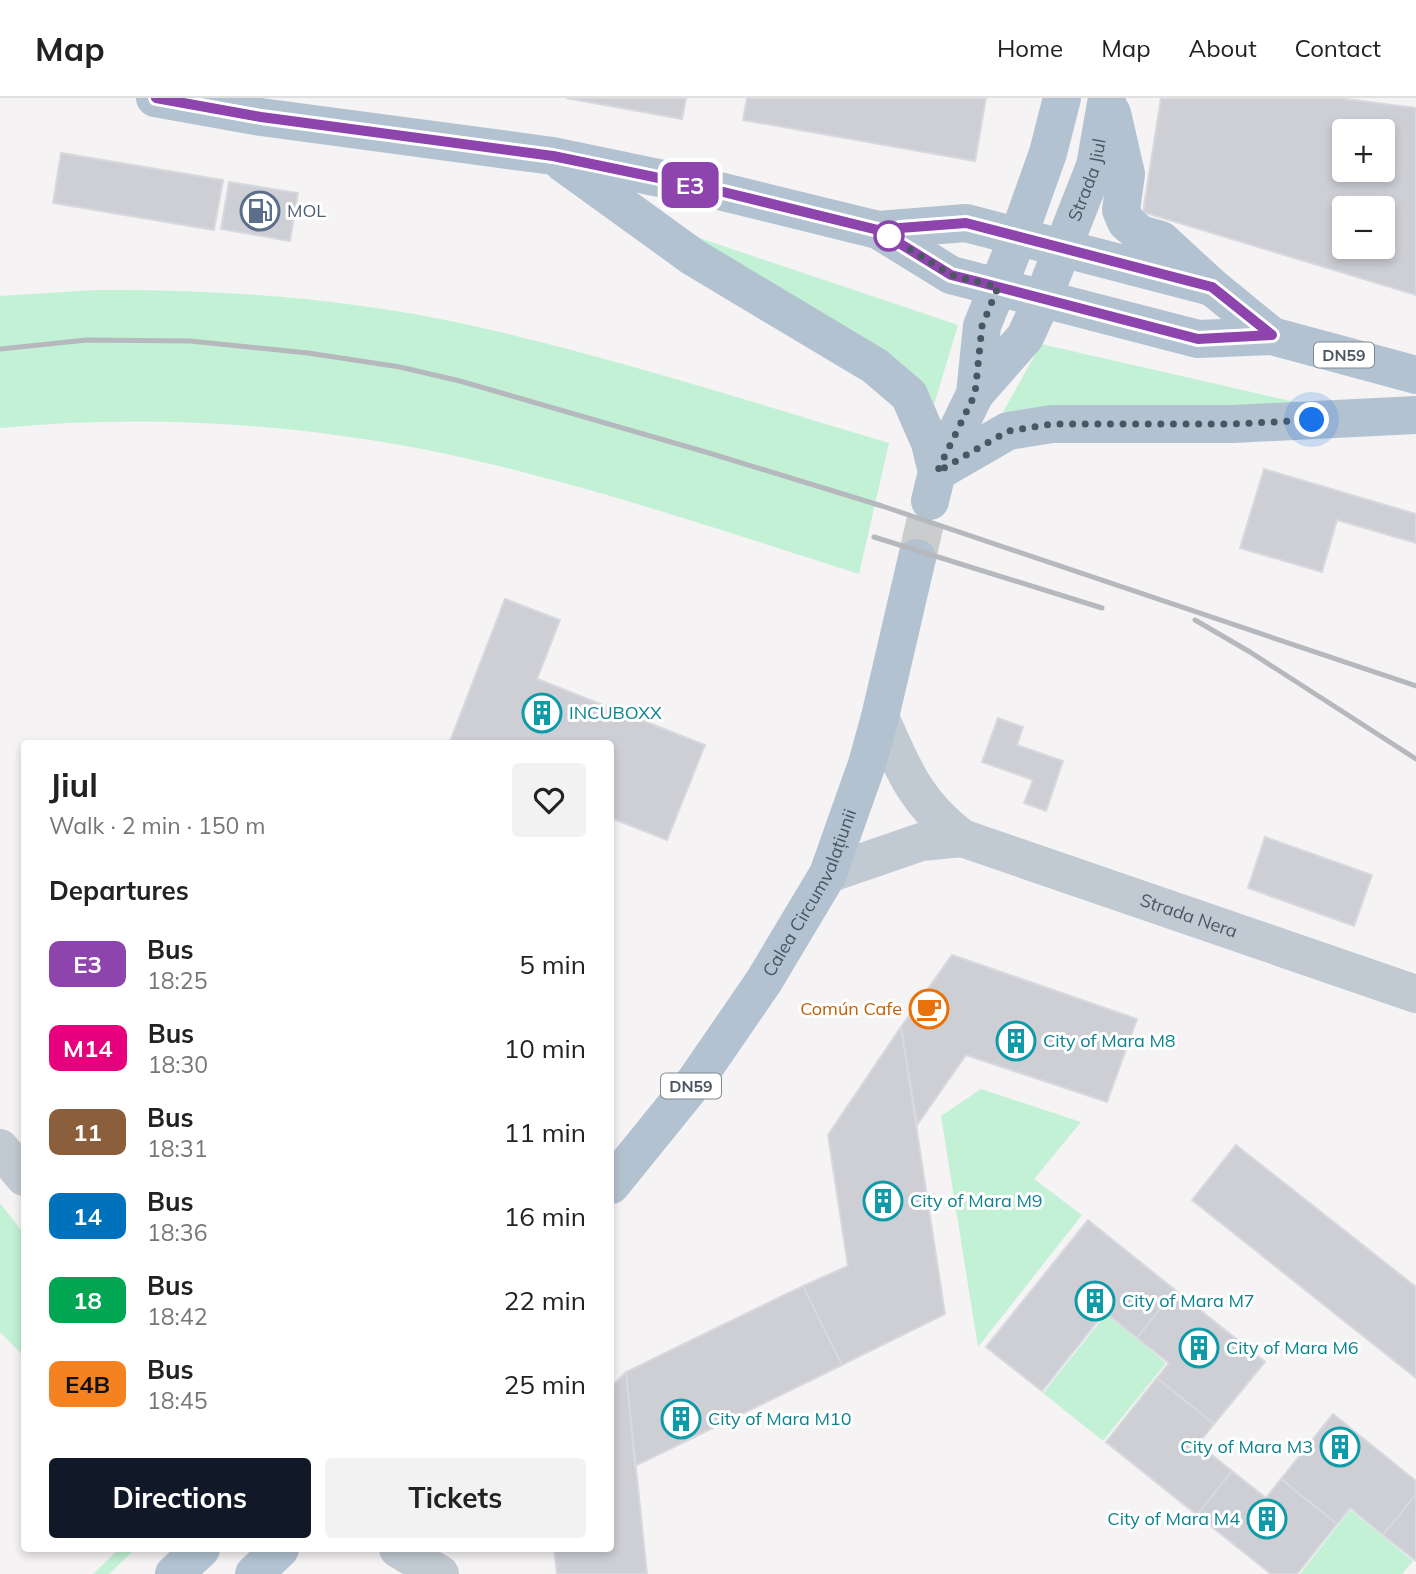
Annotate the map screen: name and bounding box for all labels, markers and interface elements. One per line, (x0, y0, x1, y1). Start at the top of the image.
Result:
text: Map (35, 28, 105, 69)
text: Home (997, 33, 1063, 63)
text: Map (1101, 33, 1151, 63)
text: About (1189, 33, 1257, 63)
text: Contact (1295, 33, 1381, 63)
map controls (1332, 119, 1395, 259)
button: + (1332, 119, 1395, 182)
street label: Strada Jiul (1062, 137, 1111, 224)
line badge: E3 (658, 162, 722, 208)
text: E3 (676, 170, 704, 200)
fuel station icon: MOL (239, 190, 281, 232)
button: − (1332, 196, 1395, 259)
place label: MOL (287, 199, 326, 222)
unlabelled marker (874, 221, 904, 251)
road number: DN59 (1314, 342, 1374, 368)
your location (1294, 402, 1329, 437)
building icon: INCUBOXX (521, 692, 563, 734)
place label: INCUBOXX (569, 701, 662, 724)
button: heart (512, 763, 586, 837)
text: Jiul (49, 764, 98, 805)
street label: Calea Circumvalațiunii (757, 806, 861, 981)
text: Walk · 2 min · 150 m (49, 811, 266, 840)
text: Departures (49, 874, 189, 907)
street label: Strada Nera (1137, 888, 1241, 943)
text: Bus (147, 933, 193, 966)
text: 5 min (519, 948, 586, 981)
text: E3 (73, 949, 102, 979)
text: 18:25 (147, 966, 207, 995)
cafe icon: Común Cafe (908, 988, 950, 1030)
place label: Común Cafe (800, 997, 902, 1020)
text: Bus (148, 1017, 194, 1050)
building icon: City of Mara M8 (995, 1020, 1037, 1062)
place label: City of Mara M8 (1043, 1029, 1176, 1052)
text: 10 min (504, 1032, 586, 1065)
text: M14 (63, 1033, 113, 1063)
text: 18:30 (148, 1050, 208, 1079)
road number: DN59 (661, 1074, 721, 1098)
text: Bus (147, 1101, 193, 1134)
text: 11 min (504, 1116, 586, 1149)
text: 11 (73, 1117, 102, 1147)
text: 18:31 (147, 1134, 207, 1163)
building icon: City of Mara M9 (862, 1180, 904, 1222)
text: Bus (147, 1185, 193, 1218)
place label: City of Mara M9 (910, 1189, 1043, 1212)
text: 16 min (504, 1200, 586, 1233)
text: 14 (73, 1201, 102, 1231)
text: 18:36 (147, 1218, 207, 1247)
text: Bus (147, 1269, 193, 1302)
building icon: City of Mara M7 (1074, 1280, 1116, 1322)
text: 22 min (504, 1284, 586, 1317)
text: 18 (73, 1285, 102, 1315)
place label: City of Mara M7 (1122, 1289, 1255, 1312)
text: 18:42 (147, 1302, 207, 1331)
building icon: City of Mara M6 (1178, 1327, 1220, 1369)
place label: City of Mara M6 (1226, 1336, 1359, 1359)
text: Bus (147, 1353, 193, 1386)
text: 25 min (504, 1368, 586, 1401)
text: E4B (65, 1369, 110, 1399)
text: 18:45 (147, 1386, 207, 1415)
building icon: City of Mara M10 (660, 1398, 702, 1440)
place label: City of Mara M10 (708, 1407, 851, 1430)
building icon: City of Mara M3 (1319, 1426, 1361, 1468)
place label: City of Mara M3 (1180, 1435, 1313, 1458)
button: Directions (49, 1458, 311, 1538)
button: Tickets (325, 1458, 586, 1538)
building icon: City of Mara M4 (1246, 1498, 1288, 1540)
place label: City of Mara M4 (1107, 1507, 1240, 1530)

